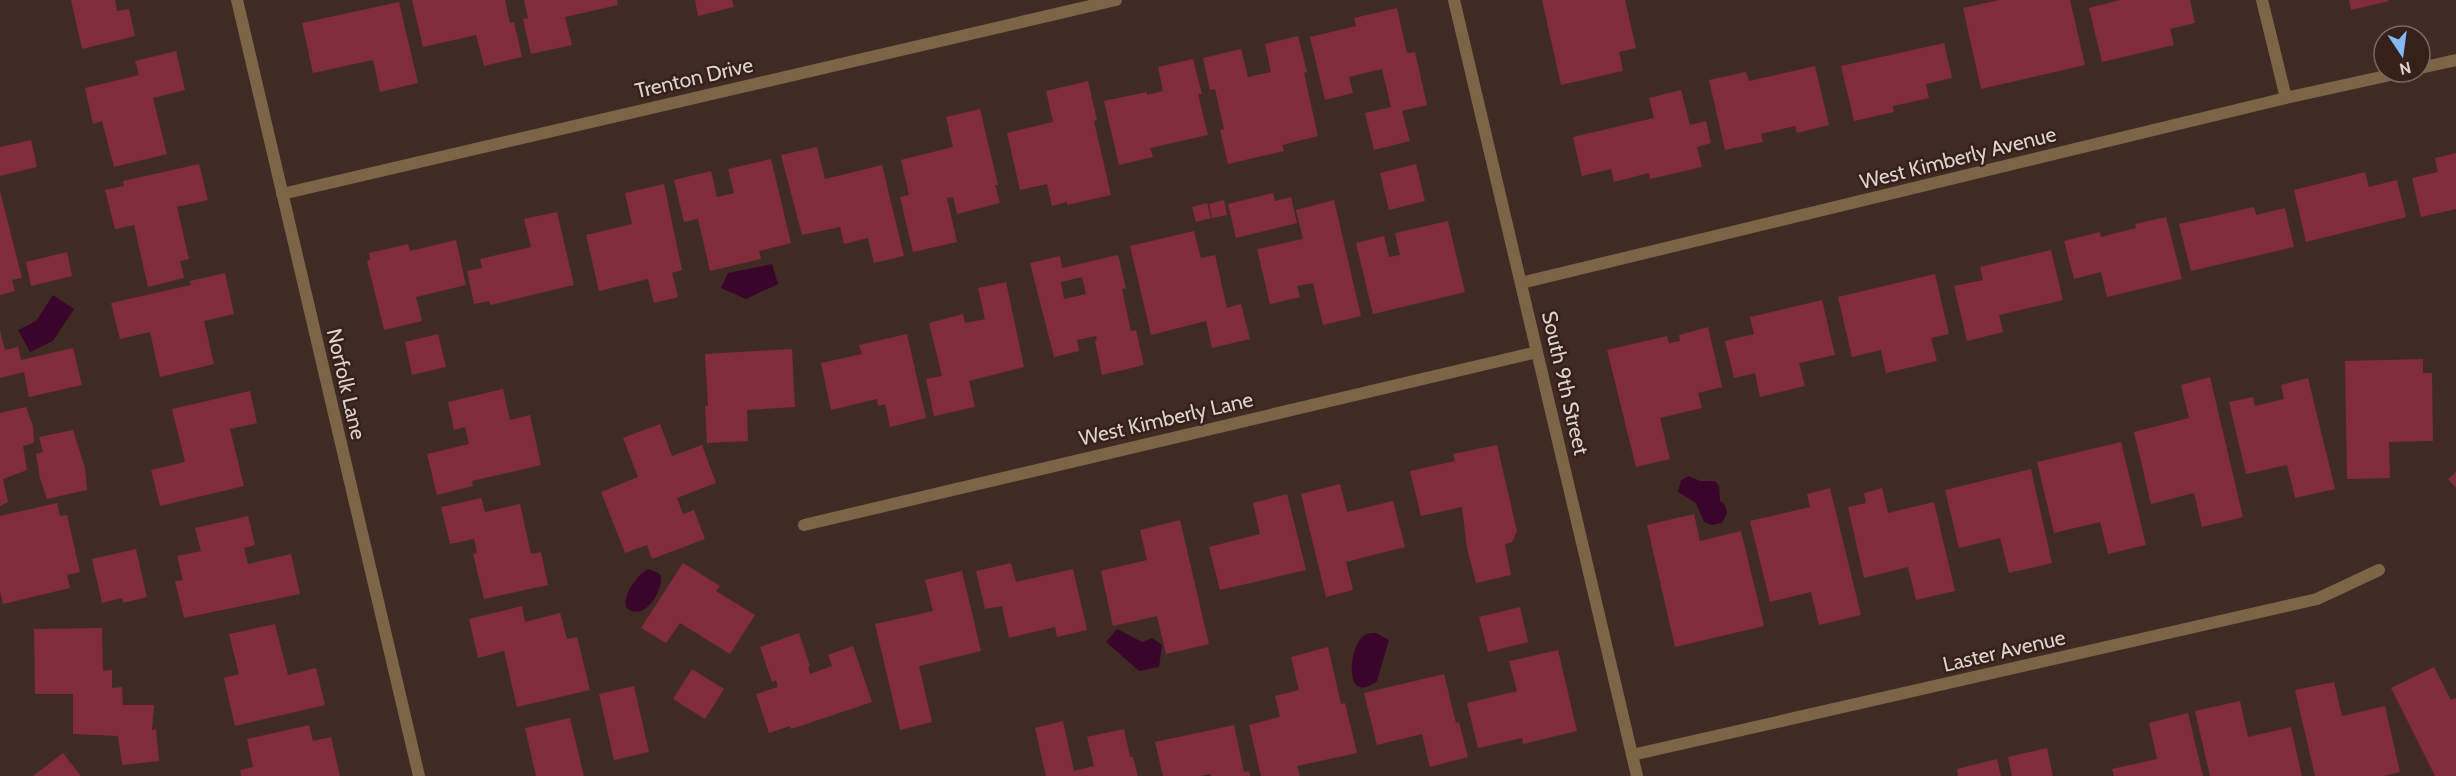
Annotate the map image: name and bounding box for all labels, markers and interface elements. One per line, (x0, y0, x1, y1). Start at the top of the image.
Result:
north arrow (2372, 24, 2432, 84)
street label: Trenton Drive (633, 52, 755, 103)
text: N (2398, 58, 2413, 79)
street label: West Kimberly Avenue (1857, 121, 2059, 194)
street label: South 9th Street (1537, 308, 1594, 457)
street label: Norfolk Lane (322, 326, 371, 442)
street label: West Kimberly Lane (1076, 386, 1256, 451)
street label: Laster Avenue (1940, 624, 2068, 677)

